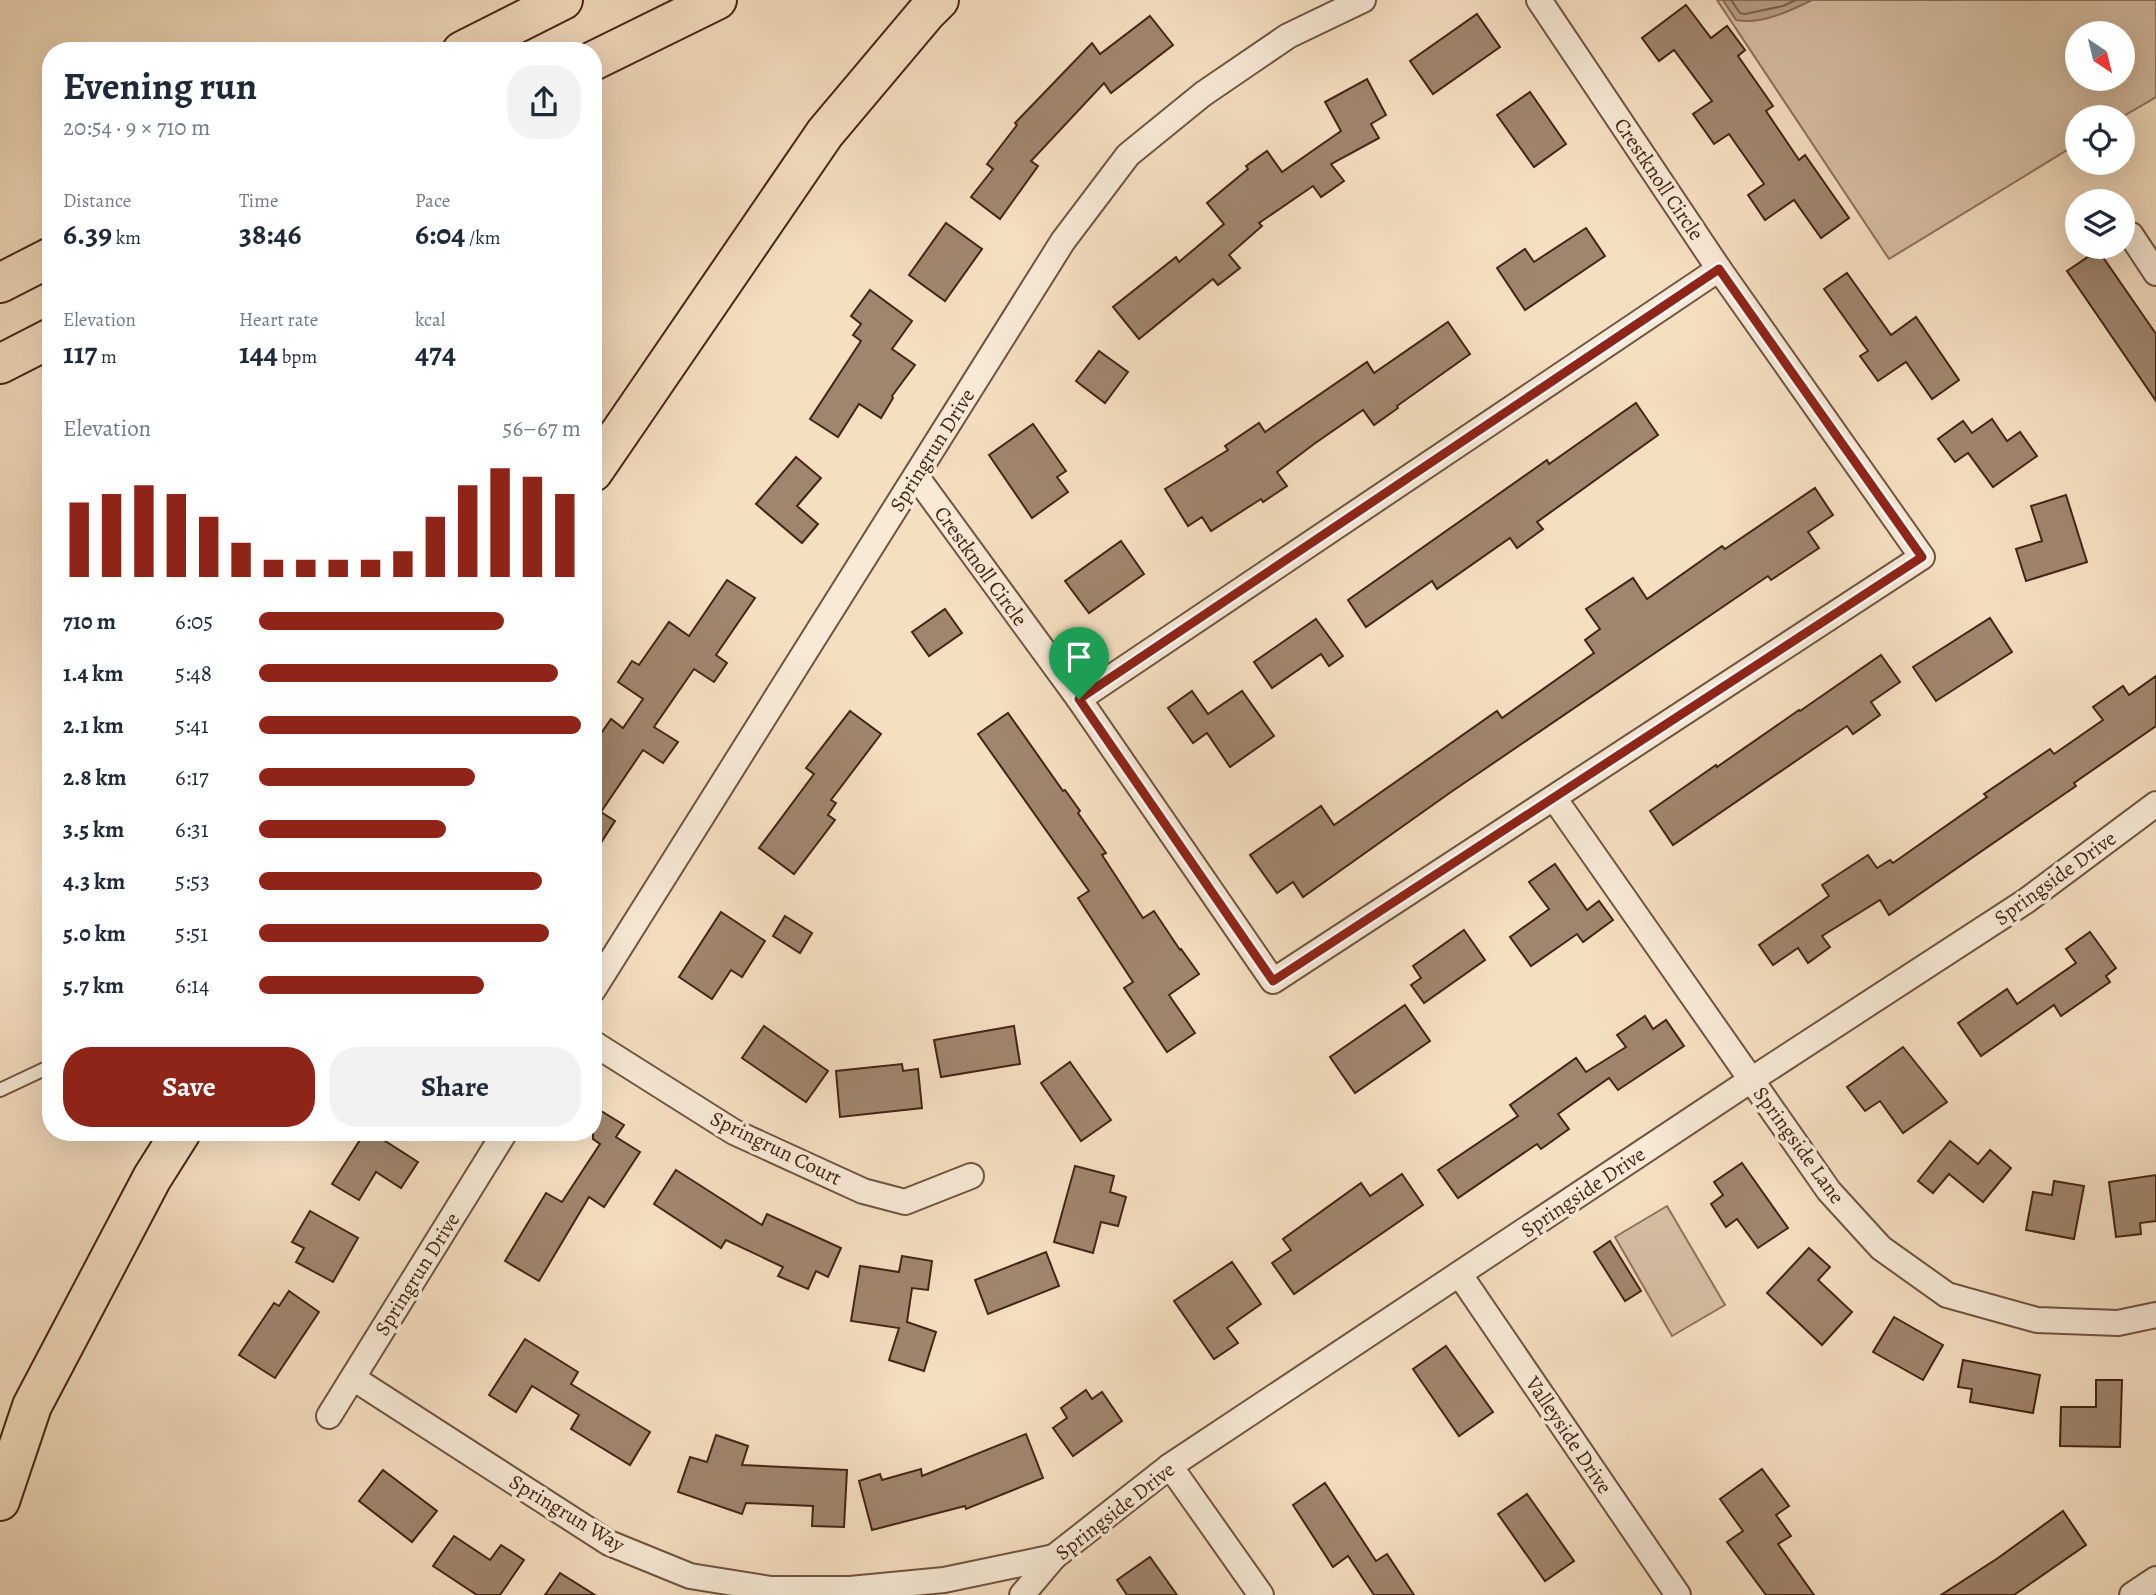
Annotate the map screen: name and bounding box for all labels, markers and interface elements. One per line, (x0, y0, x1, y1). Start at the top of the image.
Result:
north arrow (2065, 21, 2135, 91)
map controls (2065, 21, 2135, 259)
text: Evening run (63, 60, 257, 112)
button: share (507, 65, 581, 139)
button: locate (2065, 105, 2135, 175)
text: 20:54 · 9 × 710 m (63, 112, 210, 143)
street label: Crestknoll Circle (1608, 112, 1710, 246)
text: Distance (63, 188, 131, 214)
text: Time (239, 188, 278, 214)
text: Pace (415, 188, 450, 214)
button: layers (2065, 189, 2135, 259)
text: 6.39 (63, 214, 112, 254)
text: 38:46 (239, 214, 302, 254)
text: 6:04 (415, 214, 465, 254)
text: km (112, 225, 141, 251)
text: /km (465, 225, 501, 251)
text: Elevation (63, 307, 136, 333)
text: Heart rate (239, 307, 318, 333)
text: kcal (415, 307, 445, 333)
text: 117 (63, 333, 97, 373)
text: 144 (239, 333, 278, 373)
text: 474 (415, 333, 456, 373)
text: m (97, 344, 117, 370)
text: bpm (278, 344, 317, 370)
street label: Springrun Drive (883, 383, 981, 517)
text: Elevation (63, 413, 151, 444)
text: 56–67 m (503, 413, 581, 444)
street label: Crestknoll Circle (928, 500, 1034, 632)
text: 710 m (63, 606, 116, 637)
text: 6:05 (175, 606, 213, 637)
pin (1049, 627, 1109, 699)
icon: arrive (1060, 638, 1098, 676)
text: 1.4 km (63, 658, 124, 689)
text: 5:48 (175, 658, 212, 689)
text: 2.1 km (63, 710, 124, 741)
text: 5:41 (175, 710, 209, 741)
text: 2.8 km (63, 762, 127, 793)
text: 6:17 (175, 762, 209, 793)
text: 3.5 km (63, 814, 124, 845)
text: 6:31 (175, 814, 209, 845)
street label: Springside Drive (1988, 824, 2122, 932)
text: 4.3 km (63, 866, 125, 897)
text: 5:53 (175, 866, 210, 897)
text: 5.0 km (63, 918, 126, 949)
text: 5:51 (175, 918, 208, 949)
text: 5.7 km (63, 970, 124, 1001)
text: 6:14 (175, 970, 209, 1001)
button: Save (63, 1047, 315, 1127)
button: Share (329, 1047, 581, 1127)
street label: Springside Lane (1747, 1081, 1851, 1209)
street label: Springrun Court (706, 1104, 846, 1192)
street label: Springside Drive (1515, 1140, 1651, 1244)
street label: Springrun Drive (368, 1207, 466, 1341)
street label: Valleyside Drive (1519, 1370, 1619, 1499)
street label: Springside Drive (1049, 1455, 1181, 1567)
street label: Springrun Way (504, 1468, 630, 1559)

